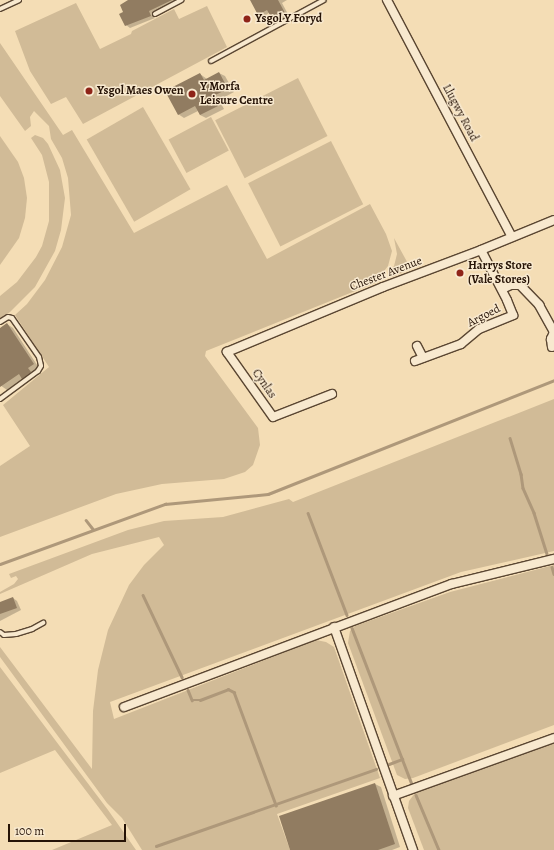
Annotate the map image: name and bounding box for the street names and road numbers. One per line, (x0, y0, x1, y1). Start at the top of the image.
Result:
street label: Llugwy Road (439, 82, 481, 144)
street label: Chester Avenue (348, 254, 424, 294)
street label: Argoed (465, 302, 503, 330)
street label: Cynlas (249, 366, 279, 402)

